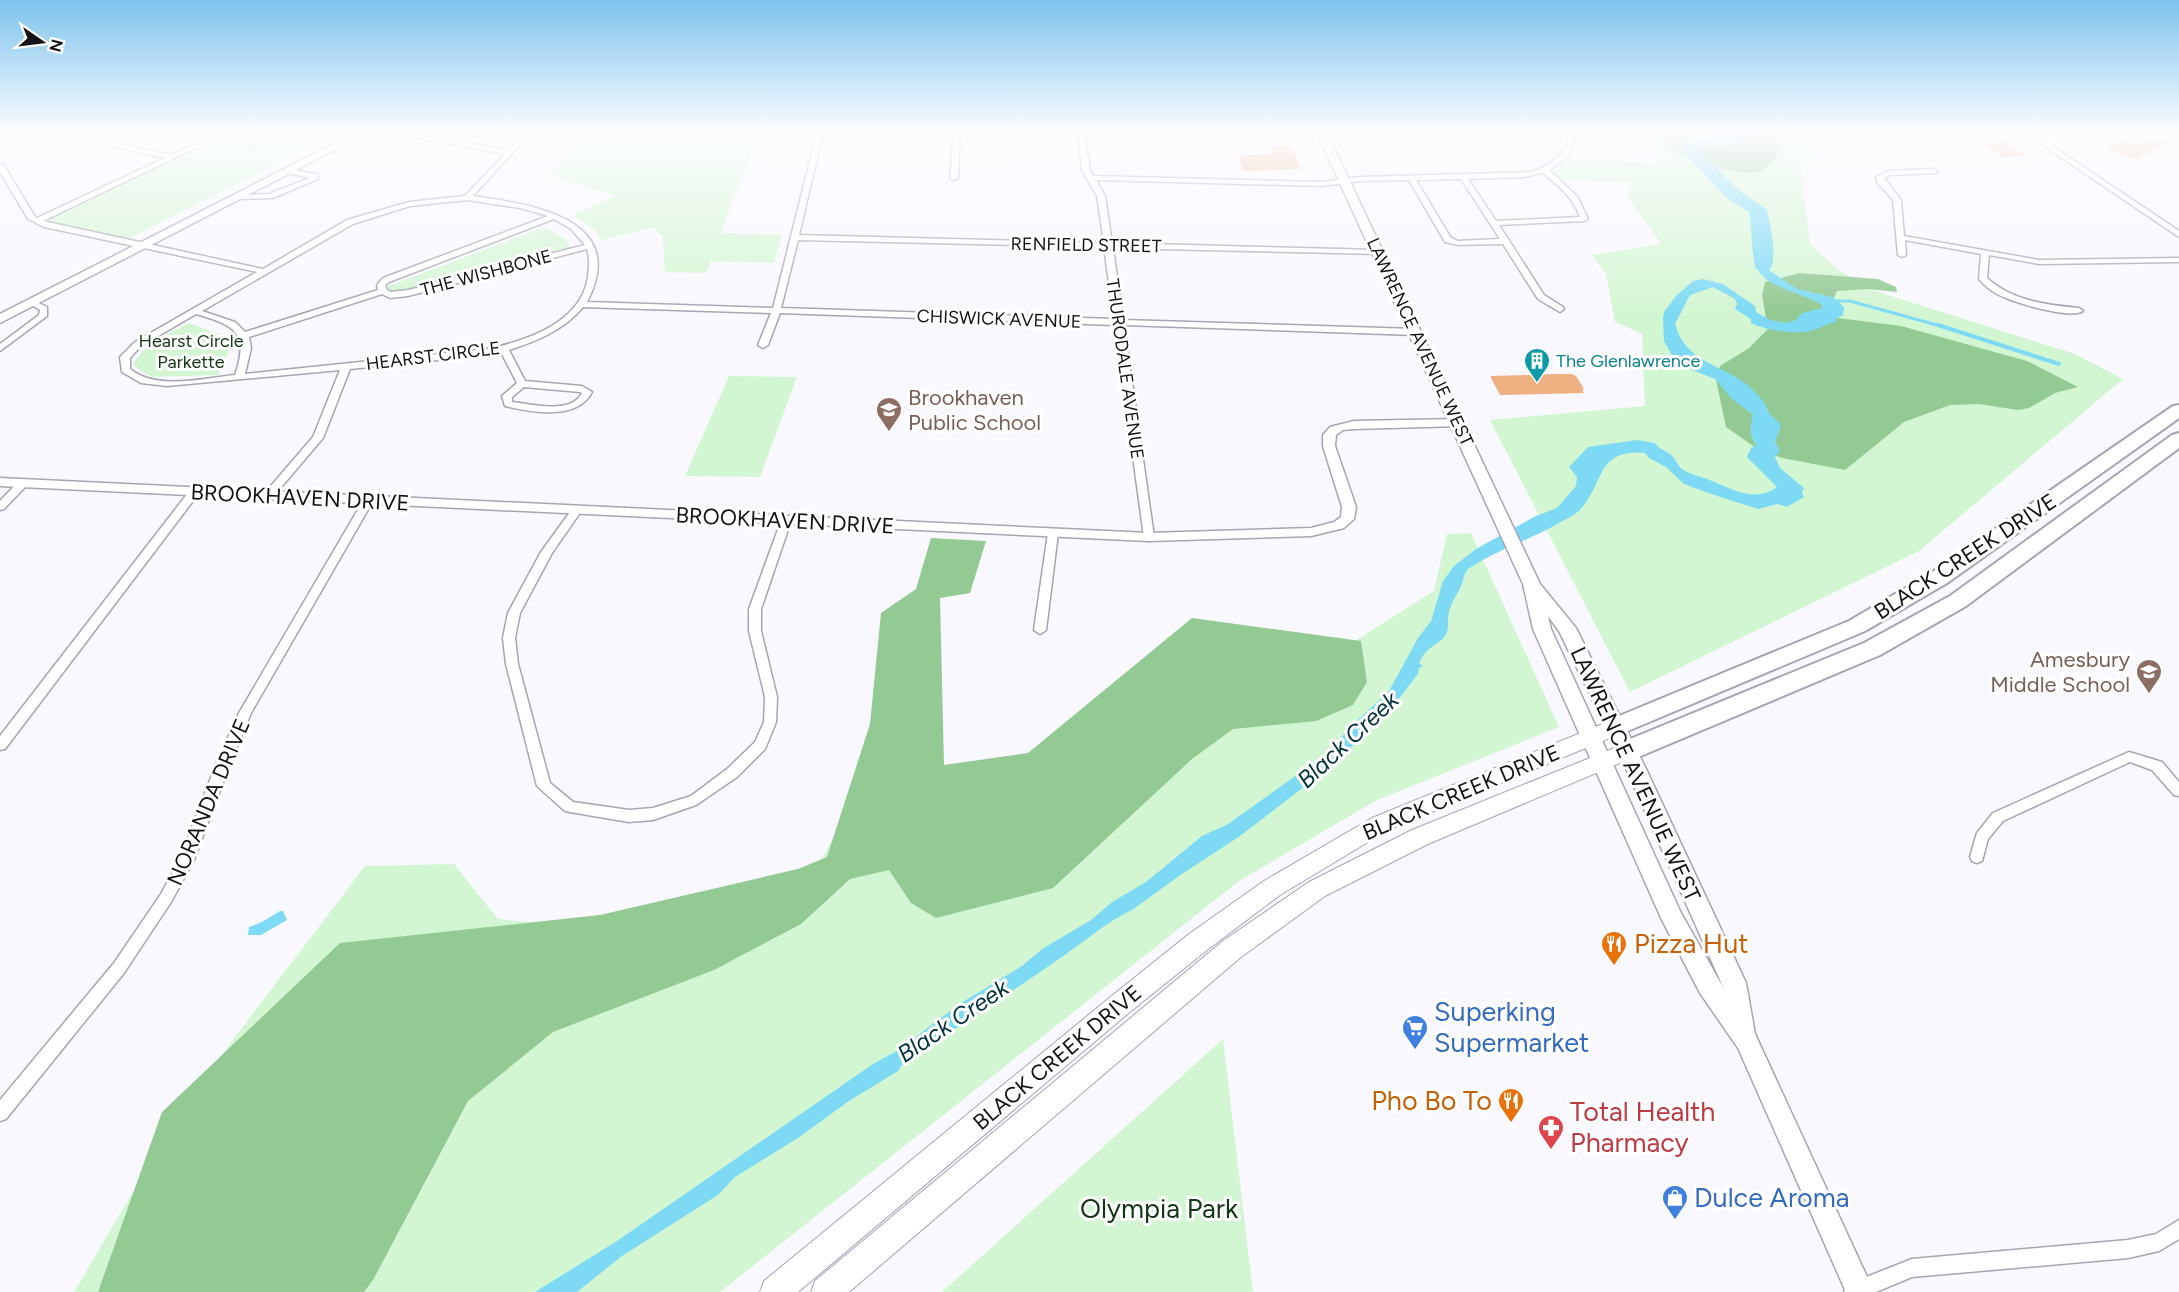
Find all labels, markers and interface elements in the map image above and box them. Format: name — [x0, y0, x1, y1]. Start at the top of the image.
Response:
north arrow — [12, 12, 72, 72]
text: N — [45, 37, 67, 54]
street label: RENFIELD STREET — [1010, 233, 1162, 257]
street label: LAWRENCE AVENUE WEST — [1362, 234, 1478, 450]
street label: THE WISHBONE — [418, 245, 554, 301]
street label: THURODALE AVENUE — [1101, 277, 1149, 461]
street label: CHISWICK AVENUE — [916, 305, 1082, 333]
park label: Hearst Circle Parkette — [138, 330, 244, 373]
street label: HEARST CIRCLE — [365, 337, 501, 375]
building icon: The Glenlawrence — [1522, 346, 1552, 384]
place label: The Glenlawrence — [1556, 350, 1701, 372]
place label: Brookhaven Public School — [908, 384, 1041, 436]
school or university icon: Brookhaven Public School — [874, 395, 904, 433]
street label: BROOKHAVEN DRIVE — [190, 478, 410, 517]
street label: BLACK CREEK DRIVE — [1869, 487, 2061, 625]
street label: BROOKHAVEN DRIVE — [675, 501, 895, 540]
street label: LAWRENCE AVENUE WEST — [1565, 643, 1707, 906]
place label: Amesbury Middle School — [1990, 646, 2130, 698]
school or university icon: Amesbury Middle School — [2134, 657, 2164, 695]
water label: Black Creek — [1291, 684, 1405, 794]
street label: NORANDA DRIVE — [161, 715, 256, 890]
street label: BLACK CREEK DRIVE — [1358, 739, 1564, 846]
place label: Pizza Hut — [1634, 927, 1748, 960]
restaurant icon: Pizza Hut — [1599, 929, 1629, 967]
water label: Black Creek — [892, 972, 1015, 1068]
street label: BLACK CREEK DRIVE — [968, 979, 1147, 1136]
place label: Superking Supermarket — [1434, 995, 1589, 1059]
supermarket icon: Superking Supermarket — [1400, 1013, 1430, 1051]
place label: Pho Bo To — [1371, 1084, 1492, 1117]
restaurant icon: Pho Bo To — [1496, 1086, 1526, 1124]
place label: Total Health Pharmacy — [1570, 1095, 1715, 1159]
pharmacy icon: Total Health Pharmacy — [1536, 1113, 1566, 1151]
place label: Dulce Aroma — [1694, 1181, 1849, 1214]
shop icon: Dulce Aroma — [1660, 1183, 1690, 1221]
park label: Olympia Park — [1080, 1192, 1239, 1225]

